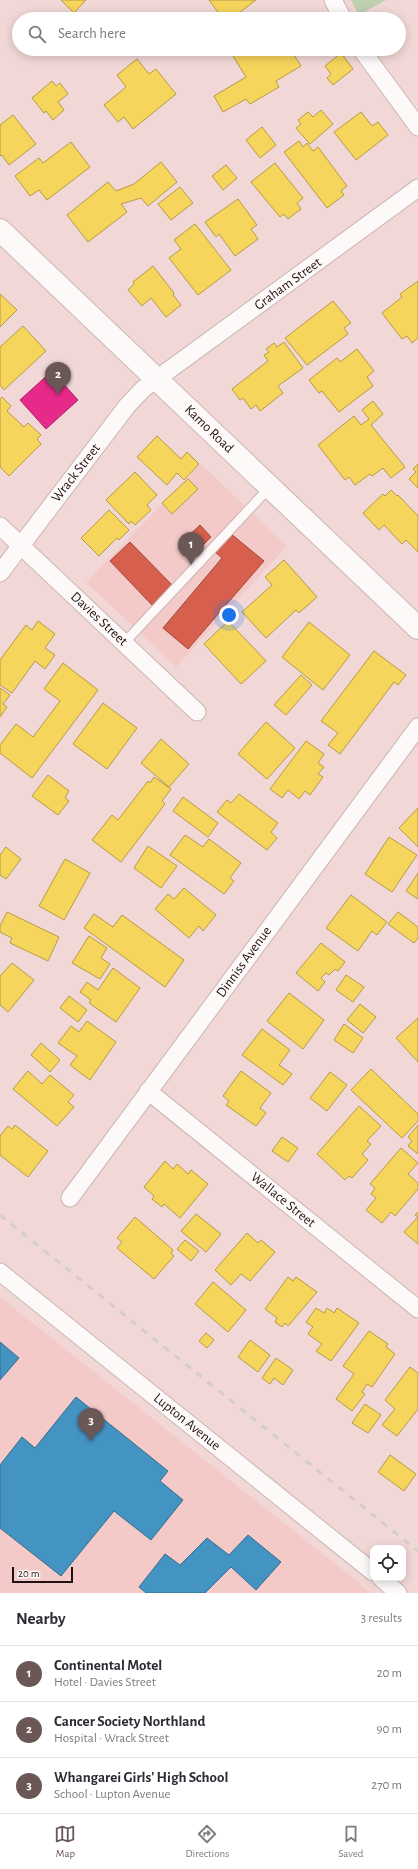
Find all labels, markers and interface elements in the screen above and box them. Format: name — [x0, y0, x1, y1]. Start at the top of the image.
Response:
search box — [12, 12, 406, 56]
icon: search — [26, 23, 48, 45]
text: Search here — [58, 26, 126, 41]
street label: Graham Street — [252, 255, 325, 313]
pin: 2 — [45, 362, 71, 395]
street label: Kamo Road — [182, 402, 236, 456]
street label: Wrack Street — [49, 441, 103, 505]
pin: 1 — [178, 532, 204, 565]
street label: Davies Street — [68, 589, 130, 649]
your location — [219, 605, 239, 625]
street label: Dinniss Avenue — [214, 924, 274, 1000]
street label: Wallace Street — [248, 1170, 318, 1231]
street label: Lupton Avenue — [151, 1391, 223, 1453]
pin: 3 — [78, 1408, 104, 1441]
map controls — [370, 1545, 406, 1581]
button: locate — [370, 1545, 406, 1581]
scale bar — [12, 1565, 73, 1584]
text: 20 m — [18, 1568, 39, 1579]
text: Nearby — [16, 1610, 66, 1627]
text: 3 results — [361, 1612, 402, 1625]
text: Continental Motel — [54, 1658, 162, 1673]
text: 1 — [27, 1667, 31, 1680]
text: 20 m — [377, 1667, 402, 1680]
text: Hotel · Davies Street — [54, 1676, 156, 1689]
text: Cancer Society Northland — [54, 1714, 205, 1729]
text: 2 — [26, 1723, 32, 1736]
text: 90 m — [376, 1723, 402, 1736]
text: Hospital · Wrack Street — [54, 1732, 169, 1745]
text: Whangarei Girls' High School — [54, 1770, 228, 1785]
text: 3 — [26, 1779, 32, 1792]
text: 270 m — [371, 1779, 402, 1792]
text: School · Lupton Avenue — [54, 1788, 171, 1801]
tab: Map — [54, 1823, 76, 1860]
tab: Directions — [185, 1823, 229, 1860]
tab: Saved — [338, 1823, 363, 1860]

